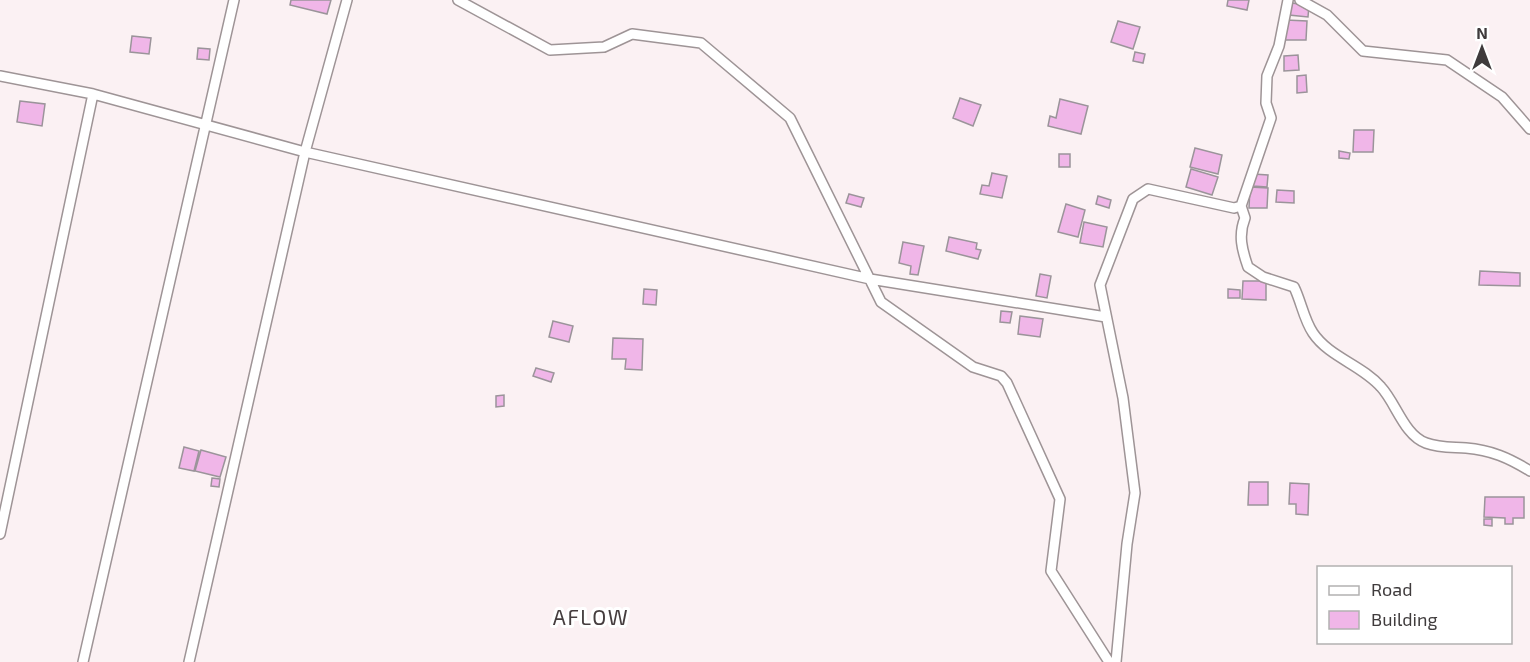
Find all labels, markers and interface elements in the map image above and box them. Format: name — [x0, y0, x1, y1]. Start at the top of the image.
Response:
north arrow — [1452, 18, 1512, 78]
text: N — [1476, 23, 1488, 42]
legend — [1317, 566, 1512, 644]
text: Road — [1371, 578, 1412, 600]
district label: AFLOW — [553, 604, 629, 629]
text: Building — [1371, 608, 1438, 630]

